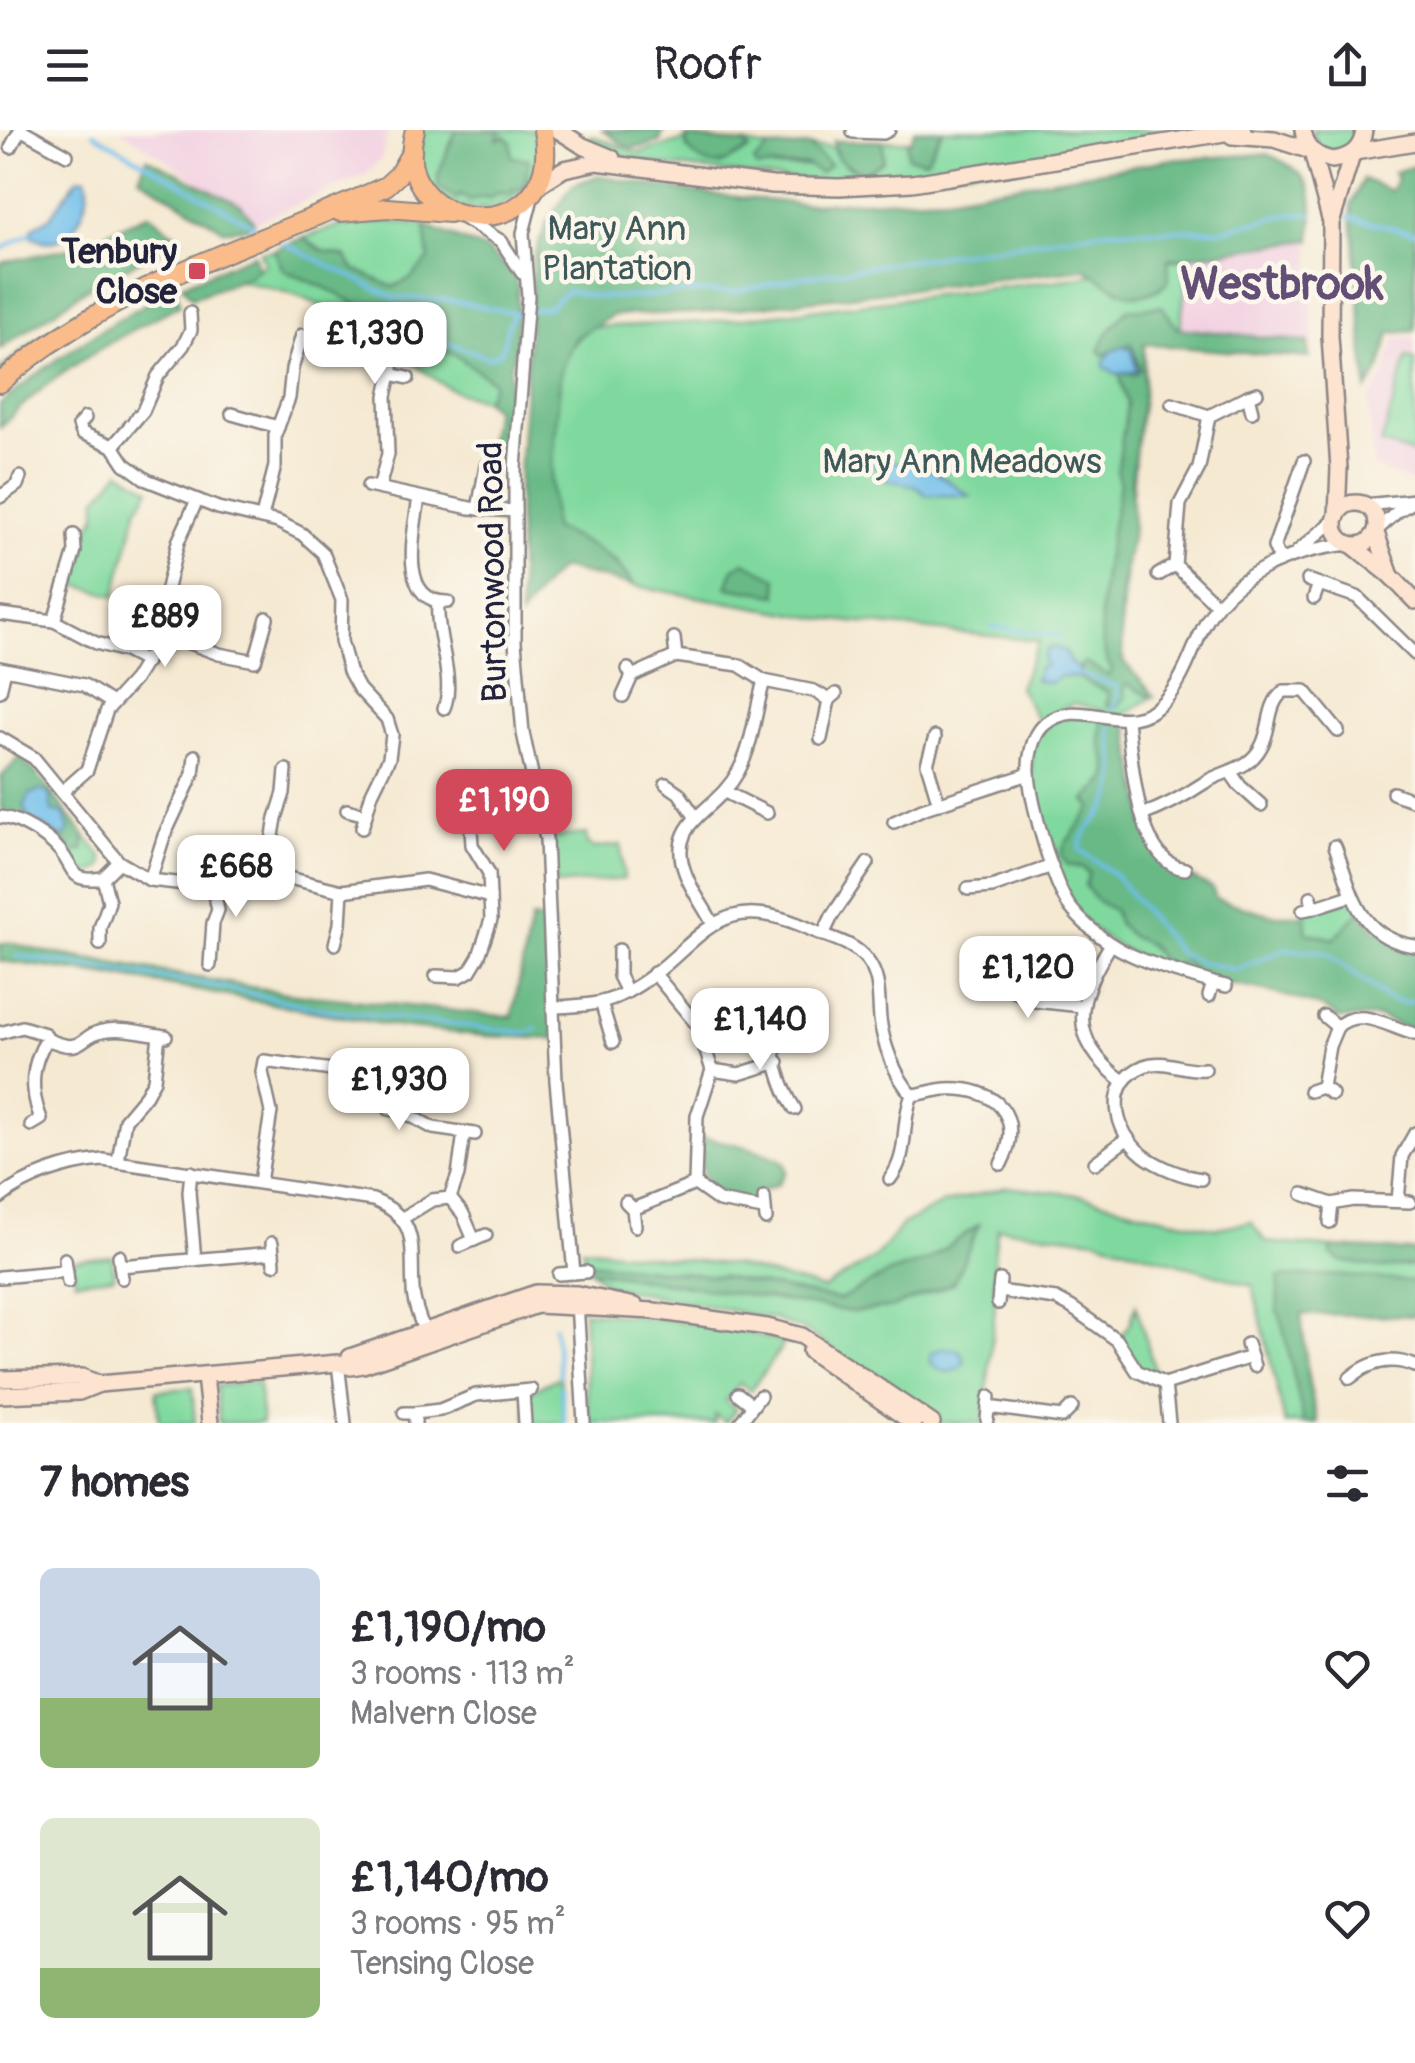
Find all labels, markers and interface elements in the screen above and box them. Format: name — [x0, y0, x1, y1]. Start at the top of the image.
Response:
text: Roofr — [653, 37, 762, 93]
icon: menu — [40, 38, 95, 93]
icon: share — [1320, 38, 1375, 93]
park label: Mary Ann Plantation — [542, 207, 692, 291]
place label: Tenbury Close — [61, 230, 178, 314]
district label: Westbrook — [1180, 257, 1384, 313]
marker: Tenbury Close — [186, 260, 208, 282]
pin: £1,330 — [294, 302, 456, 387]
text: £1,330 — [326, 314, 424, 354]
park label: Mary Ann Meadows — [822, 440, 1102, 484]
street label: Burtonwood Road — [469, 441, 517, 703]
pin: £889 — [106, 585, 224, 670]
text: £889 — [130, 597, 200, 637]
pin: £1,190 — [423, 769, 585, 854]
text: £1,190 — [458, 781, 550, 821]
pin: £668 — [177, 835, 295, 920]
text: £668 — [199, 847, 273, 887]
pin: £1,120 — [947, 936, 1109, 1021]
text: £1,120 — [981, 948, 1075, 988]
pin: £1,140 — [679, 988, 841, 1073]
text: £1,140 — [713, 1000, 807, 1040]
pin: £1,930 — [318, 1048, 480, 1133]
text: £1,930 — [350, 1060, 448, 1100]
icon: filters — [1320, 1456, 1375, 1511]
text: 7 homes — [40, 1457, 189, 1509]
text: £1,190/mo — [350, 1602, 546, 1654]
icon: home — [120, 1608, 240, 1728]
icon: heart — [1320, 1641, 1375, 1696]
text: 3 rooms · 113 m² — [350, 1654, 575, 1694]
text: Malvern Close — [350, 1694, 537, 1734]
text: £1,140/mo — [350, 1852, 549, 1904]
icon: home — [120, 1858, 240, 1978]
icon: heart — [1320, 1891, 1375, 1946]
text: 3 rooms · 95 m² — [350, 1904, 566, 1944]
text: Tensing Close — [350, 1944, 534, 1984]

